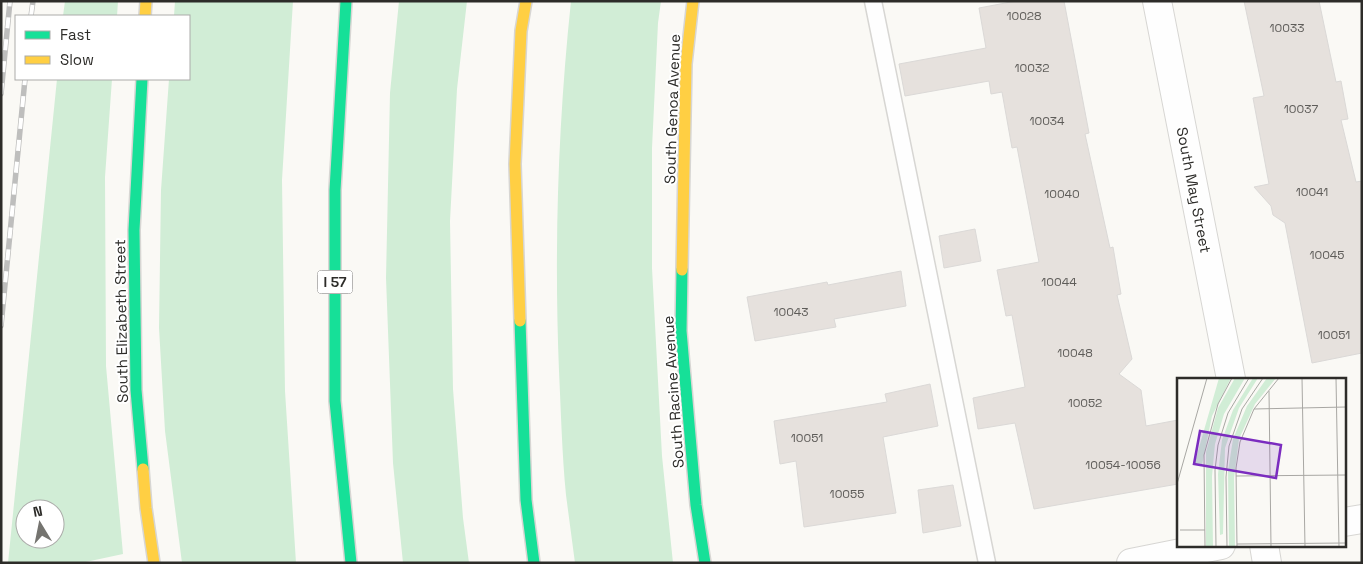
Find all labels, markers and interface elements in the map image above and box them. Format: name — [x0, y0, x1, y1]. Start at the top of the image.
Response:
house number: 10028 — [1006, 8, 1042, 24]
legend — [15, 15, 190, 80]
house number: 10033 — [1270, 20, 1304, 36]
text: Fast — [60, 25, 91, 44]
street label: South Genoa Avenue — [660, 34, 684, 184]
text: Slow — [60, 50, 94, 69]
house number: 10032 — [1015, 60, 1049, 76]
house number: 10037 — [1284, 101, 1318, 117]
house number: 10034 — [1029, 113, 1065, 129]
street label: South May Street — [1172, 125, 1216, 255]
house number: 10041 — [1296, 184, 1328, 200]
house number: 10040 — [1044, 186, 1080, 202]
street label: South Elizabeth Street — [110, 239, 132, 403]
house number: 10045 — [1309, 247, 1345, 263]
road number: I 57 — [318, 270, 352, 294]
house number: 10044 — [1041, 274, 1077, 290]
house number: 10043 — [773, 304, 809, 320]
street label: South Racine Avenue — [658, 315, 688, 469]
house number: 10051 — [1318, 327, 1350, 343]
house number: 10048 — [1057, 345, 1093, 361]
inset map — [1177, 378, 1346, 546]
house number: 10052 — [1068, 395, 1102, 411]
house number: 10051 — [791, 430, 823, 446]
house number: 10054-10056 — [1085, 457, 1161, 473]
house number: 10055 — [830, 486, 864, 502]
north arrow — [15, 499, 65, 549]
text: N — [32, 502, 44, 521]

